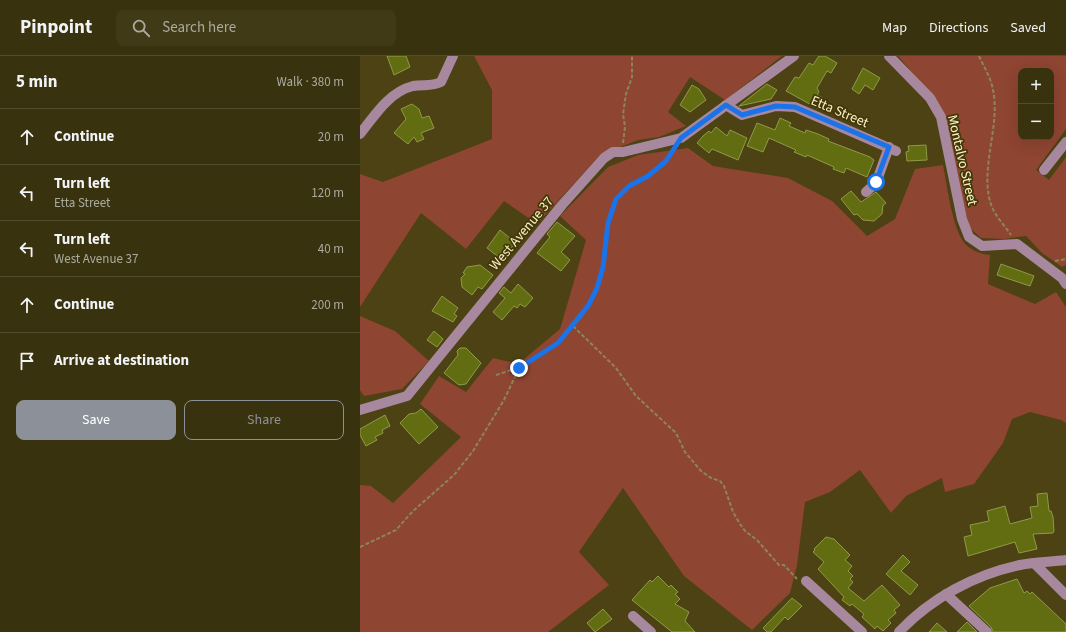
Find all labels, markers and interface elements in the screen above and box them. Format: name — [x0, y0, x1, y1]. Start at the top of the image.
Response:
search box — [116, 10, 396, 46]
text: Pinpoint — [20, 14, 92, 41]
icon: search — [130, 17, 152, 39]
text: Search here — [162, 17, 236, 38]
text: Map — [882, 18, 907, 38]
text: Directions — [929, 18, 988, 38]
text: Saved — [1010, 18, 1046, 38]
map controls — [1018, 68, 1054, 140]
button: + — [1018, 68, 1054, 104]
text: 5 min — [16, 70, 57, 94]
text: Walk · 380 m — [276, 73, 344, 91]
street label: Etta Street — [808, 91, 872, 133]
button: − — [1018, 104, 1054, 140]
street label: Montalvo Street — [942, 113, 982, 208]
icon: ahead — [16, 126, 38, 148]
text: Continue — [54, 126, 114, 147]
text: 20 m — [318, 128, 344, 146]
text: Turn left — [54, 173, 110, 194]
route start — [867, 173, 885, 191]
icon: left — [16, 182, 38, 204]
text: 120 m — [311, 184, 344, 202]
street label: West Avenue 37 — [485, 192, 559, 275]
text: Etta Street — [54, 194, 111, 212]
text: Turn left — [54, 229, 110, 250]
icon: left — [16, 238, 38, 260]
text: 40 m — [318, 240, 344, 258]
text: West Avenue 37 — [54, 250, 138, 268]
icon: ahead — [16, 294, 38, 316]
text: Continue — [54, 294, 114, 315]
text: 200 m — [311, 296, 344, 314]
icon: arrive — [16, 350, 38, 372]
text: Arrive at destination — [54, 350, 189, 371]
route end — [510, 359, 528, 377]
button: Save — [16, 400, 176, 440]
button: Share — [184, 400, 344, 440]

